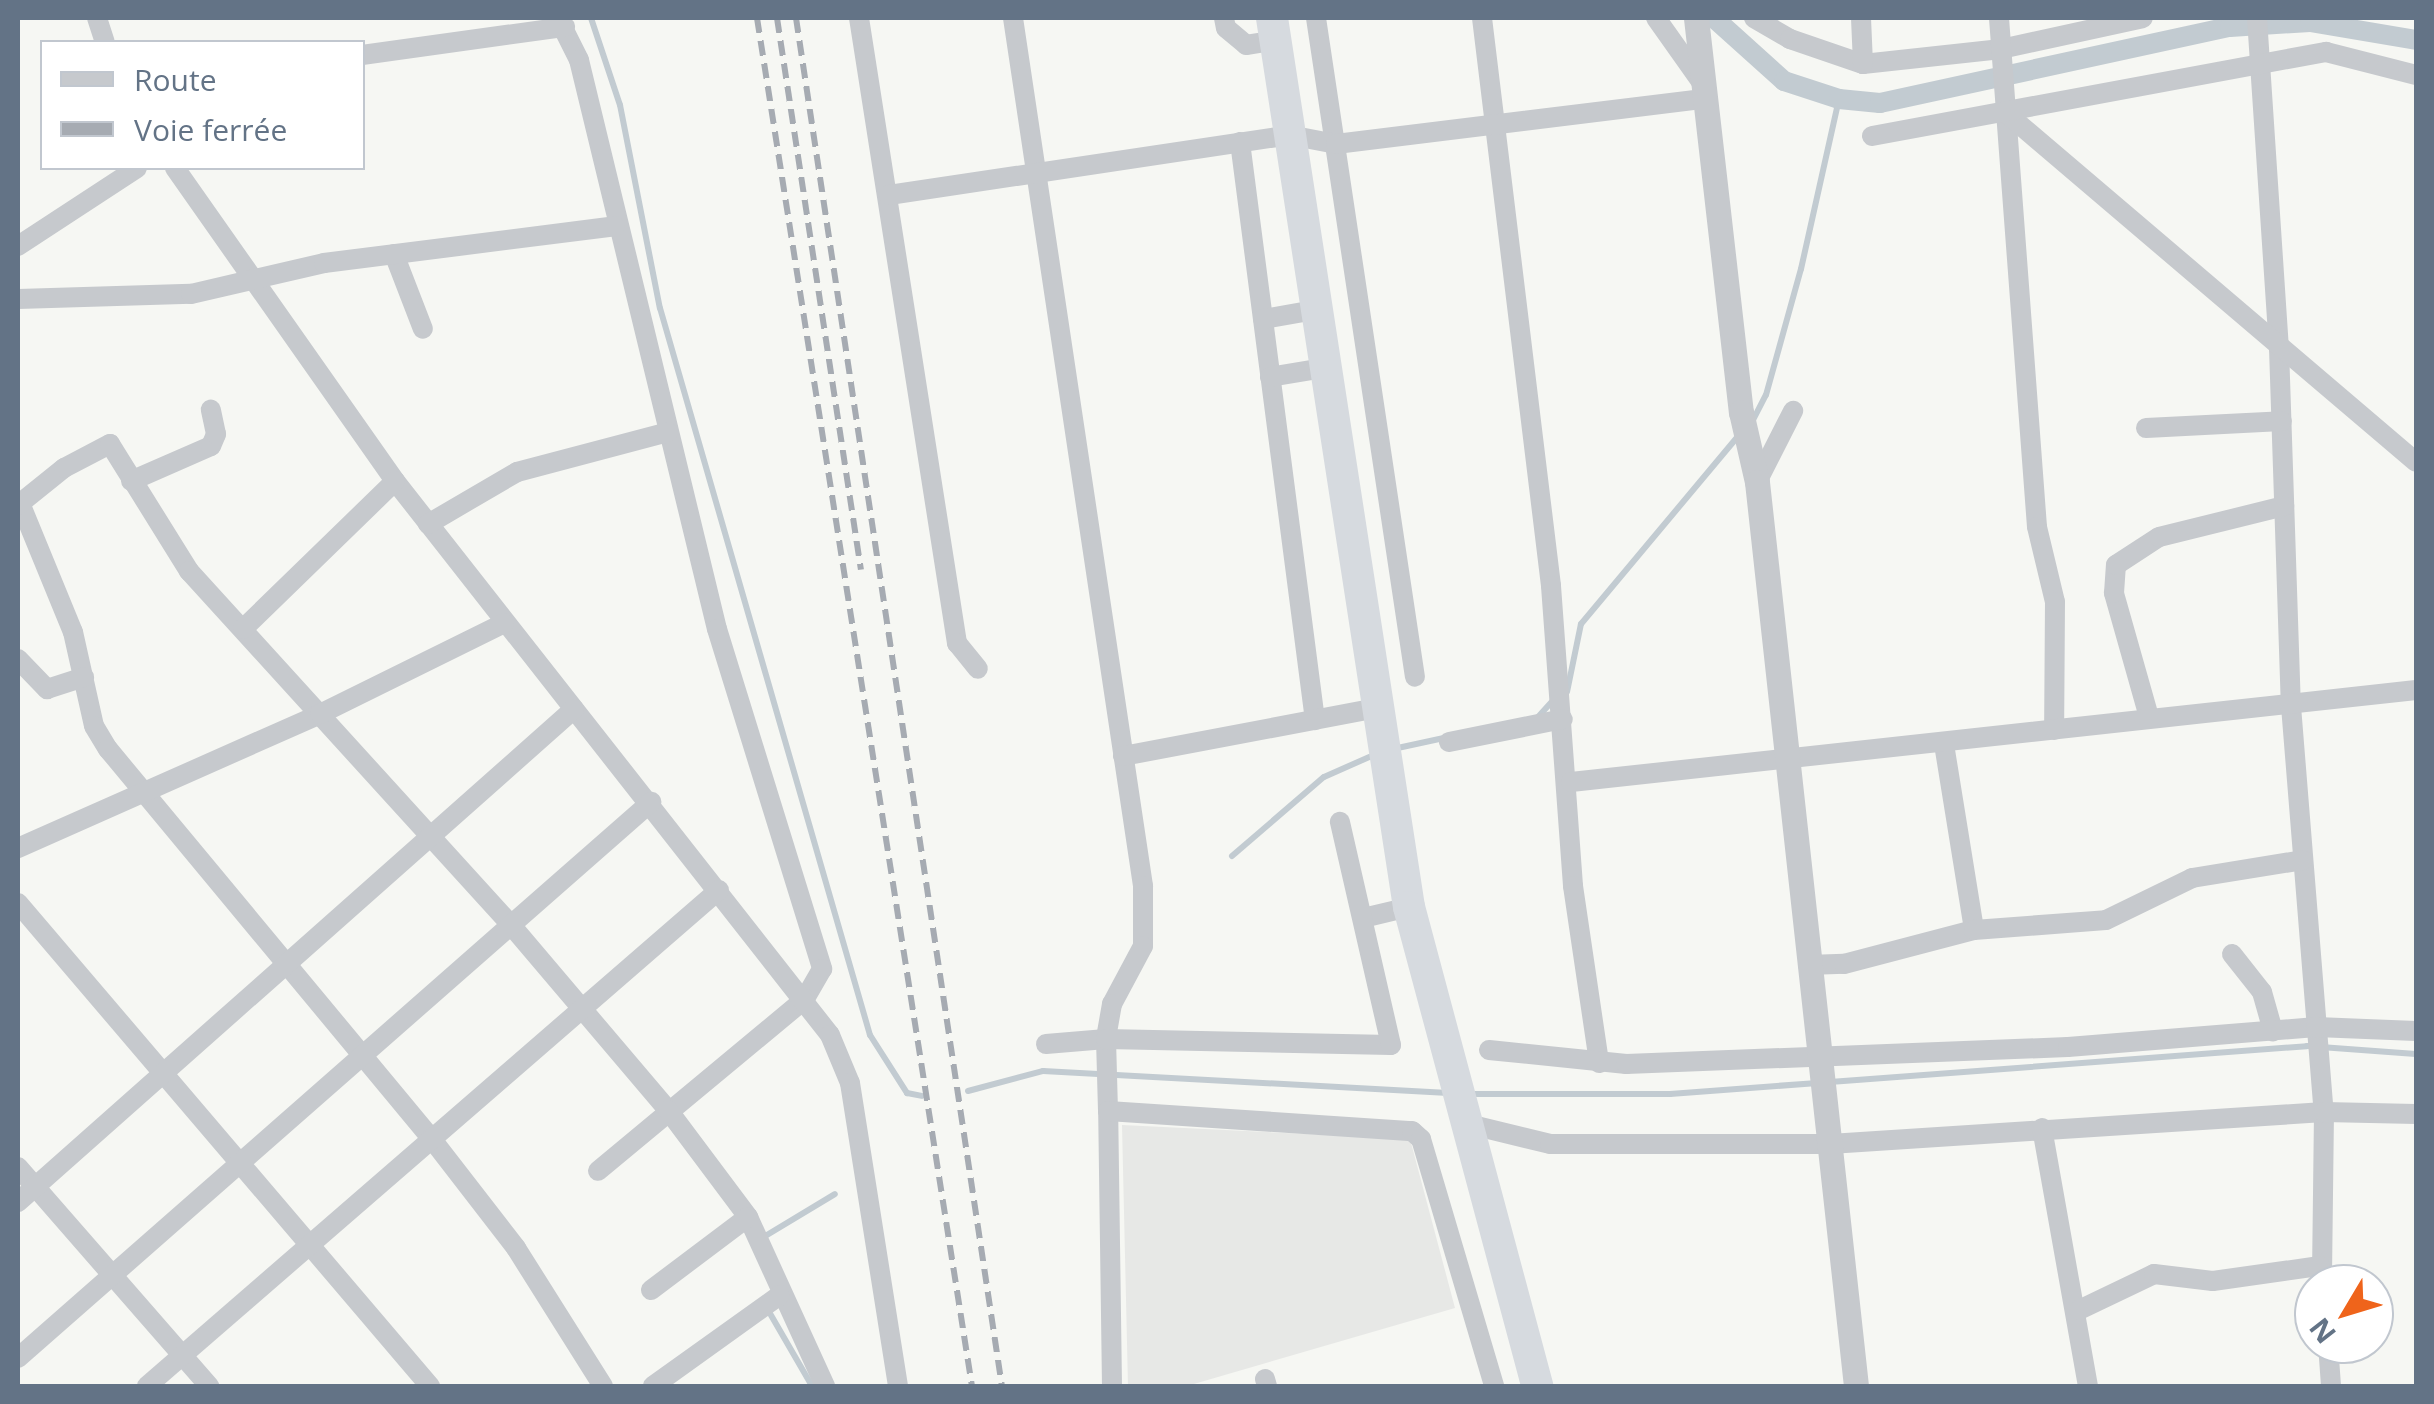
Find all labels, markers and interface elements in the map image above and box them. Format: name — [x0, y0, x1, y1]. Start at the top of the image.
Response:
legend — [40, 40, 365, 170]
text: Route — [134, 59, 217, 100]
text: Voie ferrée — [134, 109, 287, 150]
north arrow — [2294, 1264, 2394, 1364]
text: N — [2300, 1311, 2344, 1352]

